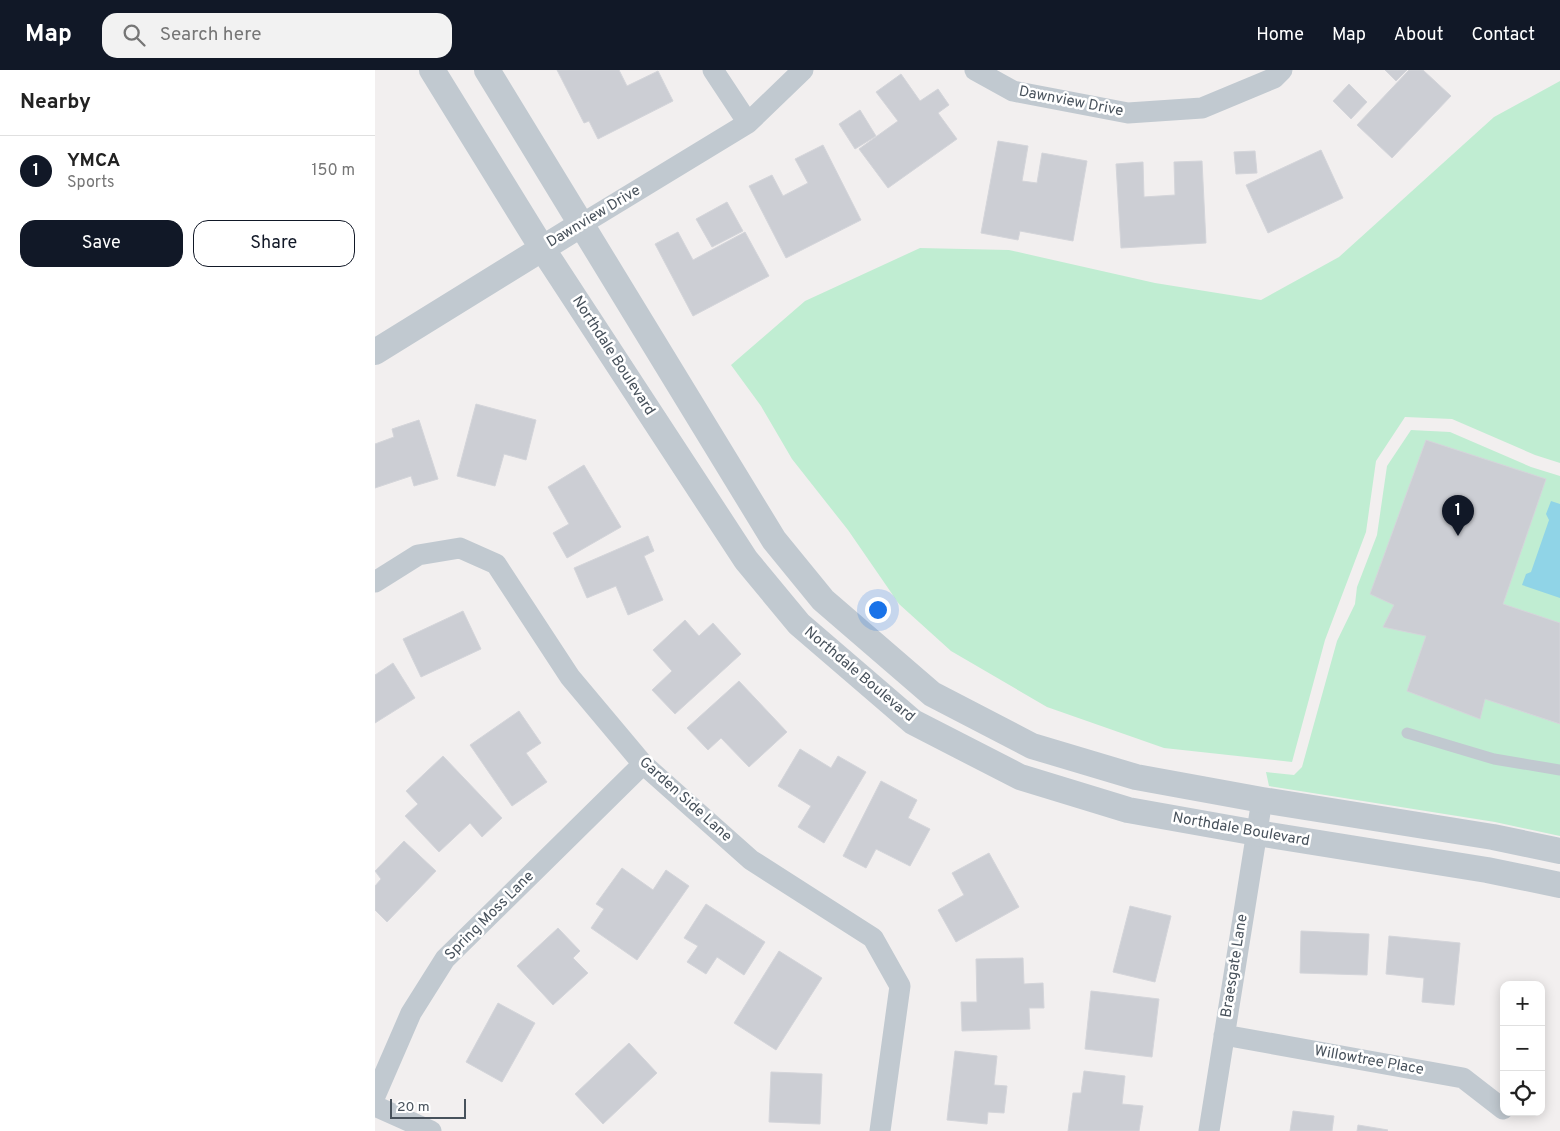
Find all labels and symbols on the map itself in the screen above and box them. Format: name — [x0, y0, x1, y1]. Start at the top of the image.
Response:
street label: Dawnview Drive — [1017, 83, 1125, 121]
street label: Dawnview Drive — [544, 182, 644, 252]
street label: Northdale Boulevard — [567, 293, 659, 419]
pin: 1 — [1442, 495, 1474, 536]
your location — [865, 597, 891, 623]
street label: Northdale Boulevard — [800, 623, 918, 727]
street label: Garden Side Lane — [635, 753, 735, 847]
street label: Northdale Boulevard — [1171, 809, 1311, 851]
street label: Spring Moss Lane — [441, 867, 539, 965]
street label: Braesgate Lane — [1217, 913, 1253, 1019]
street label: Willowtree Place — [1313, 1042, 1425, 1080]
scale bar — [390, 1096, 466, 1119]

